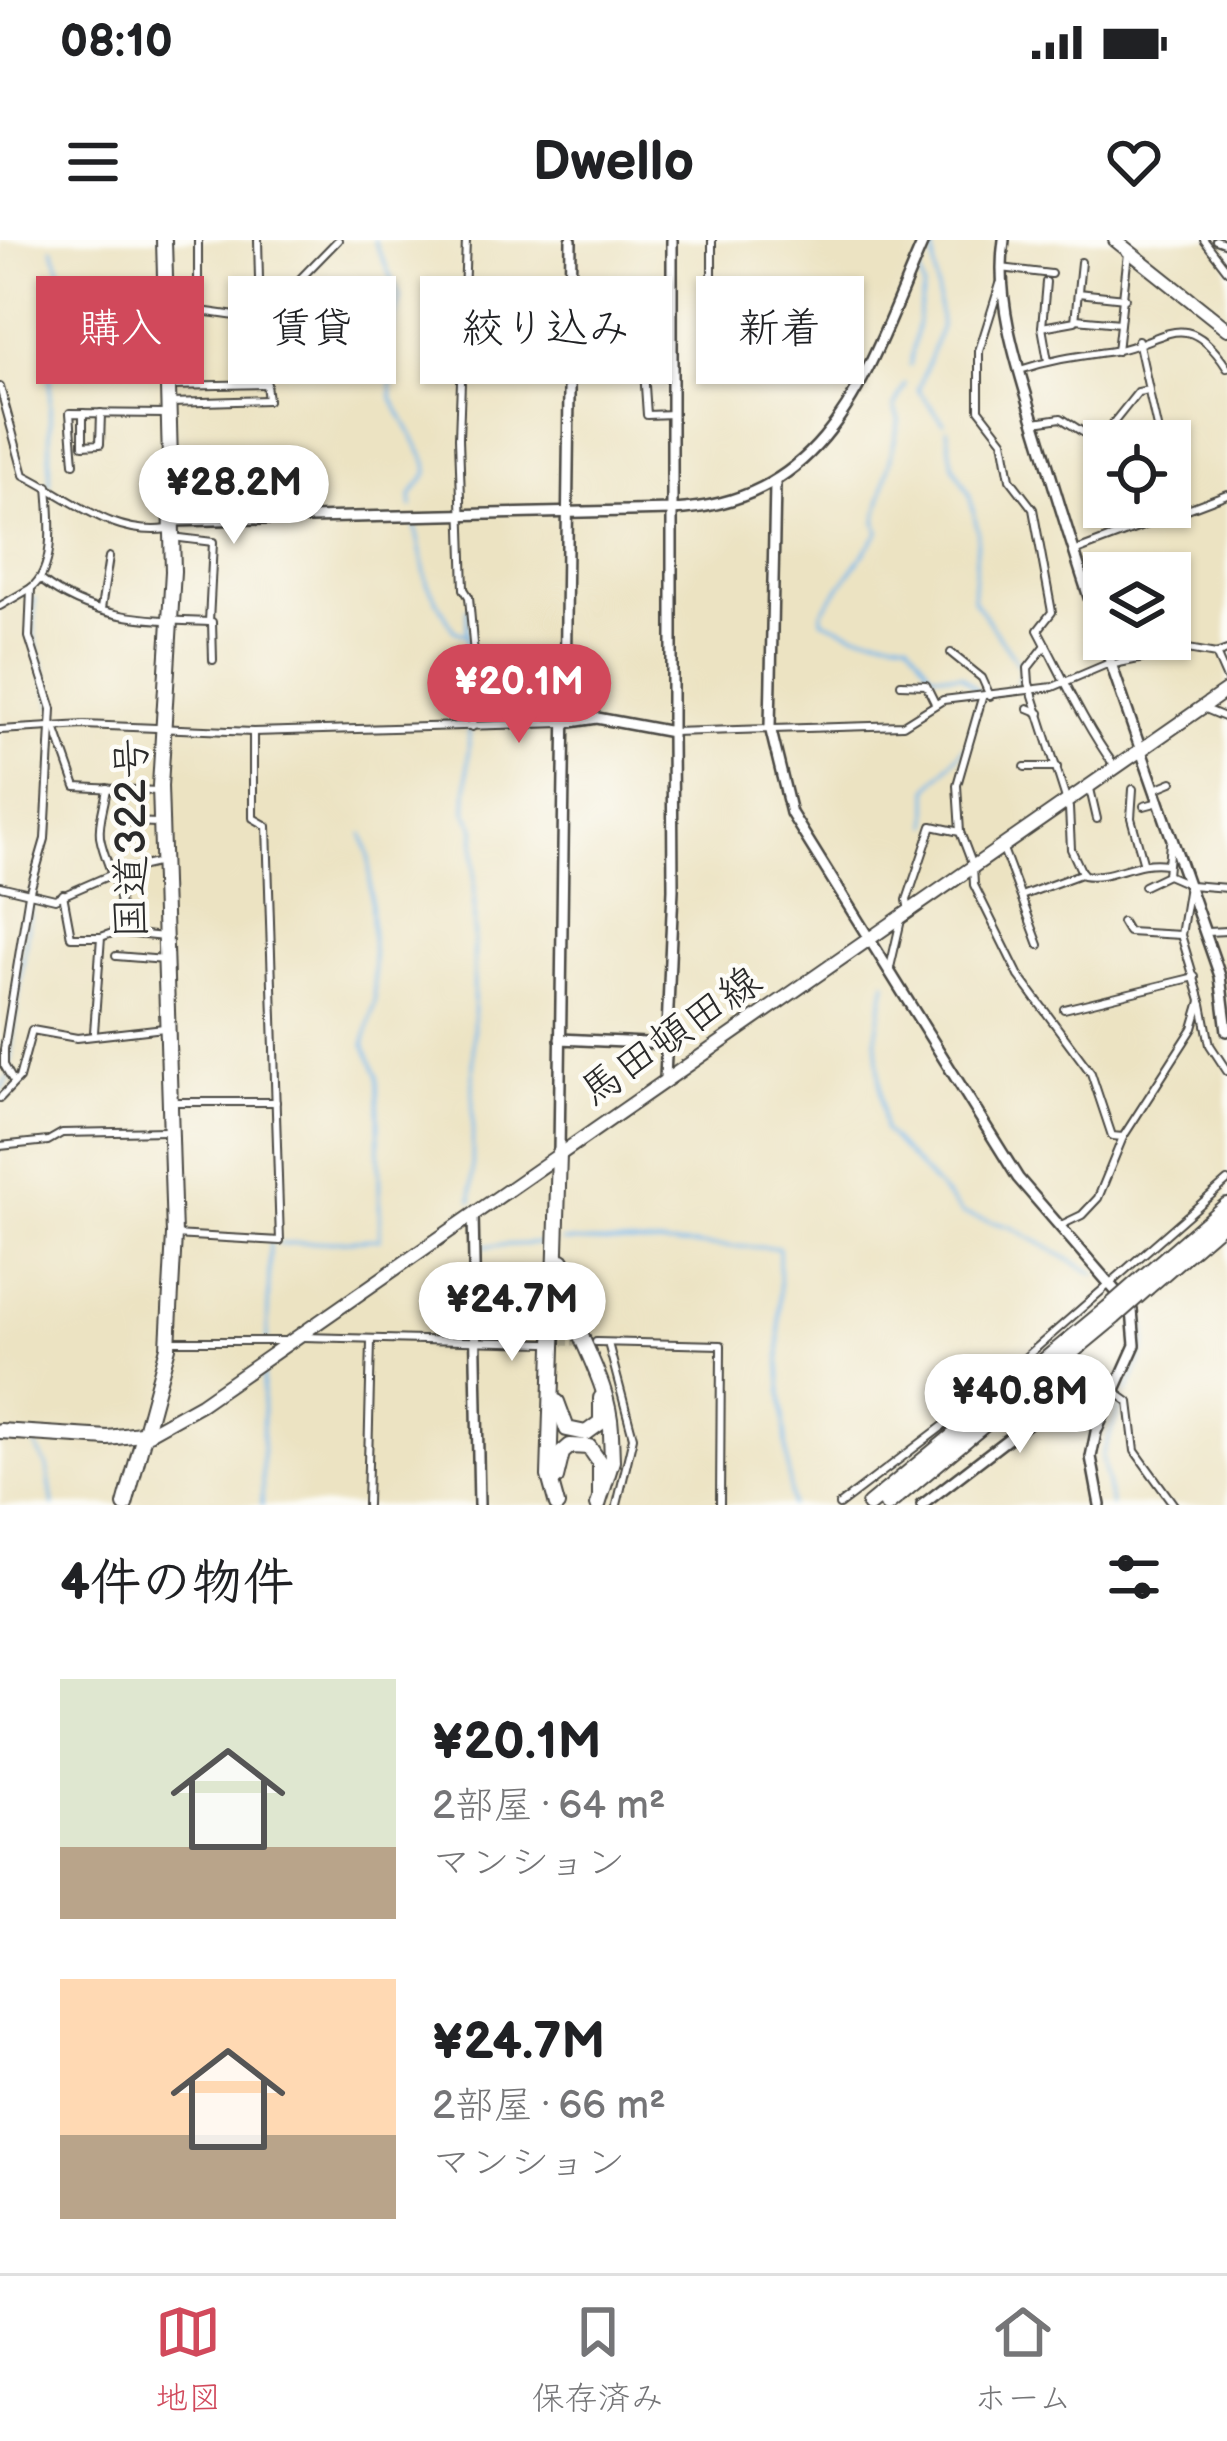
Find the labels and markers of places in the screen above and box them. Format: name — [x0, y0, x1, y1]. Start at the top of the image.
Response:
pin: ¥28.2M — [136, 445, 332, 547]
pin: ¥20.1M — [421, 644, 617, 746]
pin: ¥24.7M — [414, 1262, 610, 1364]
pin: ¥40.8M — [922, 1354, 1118, 1456]

